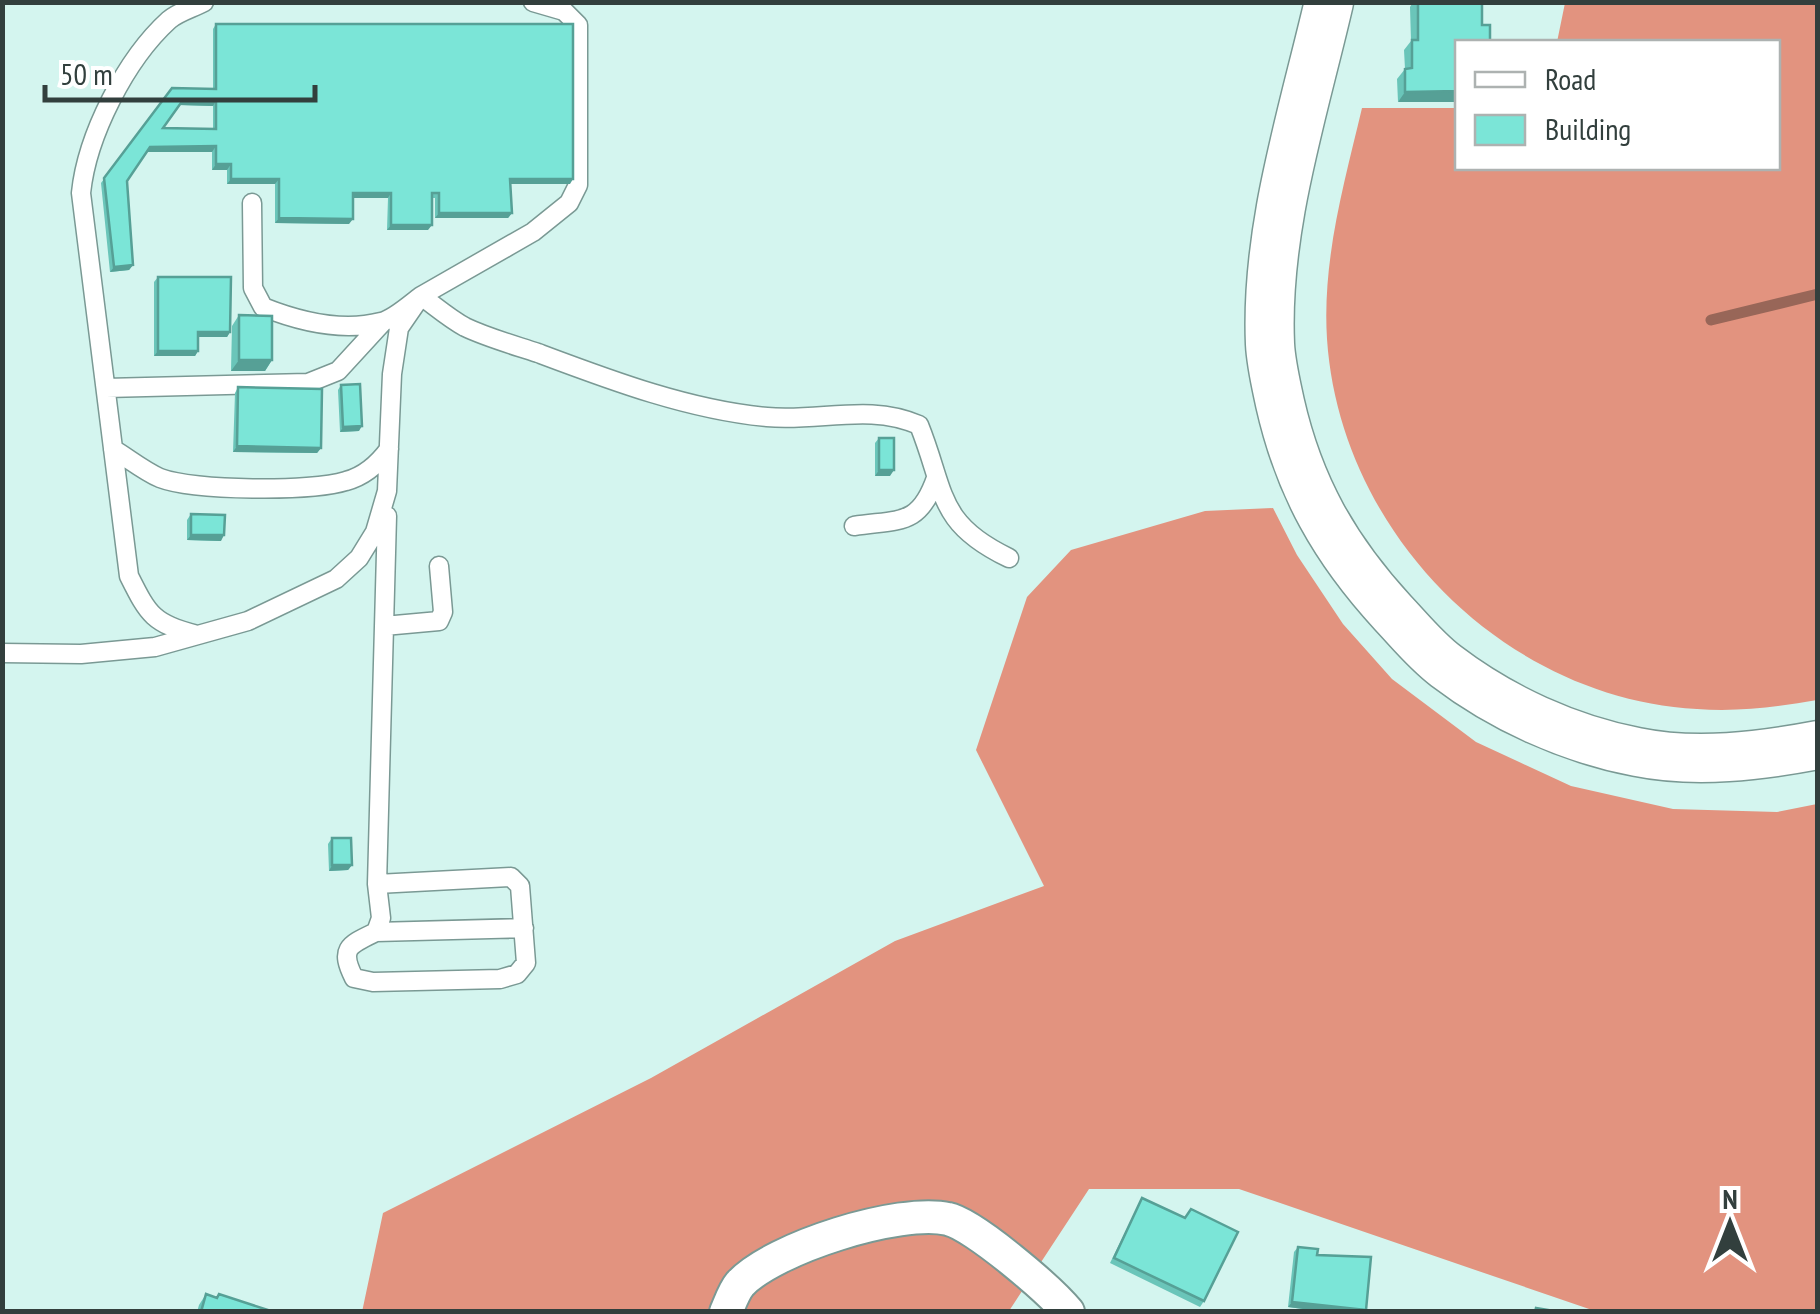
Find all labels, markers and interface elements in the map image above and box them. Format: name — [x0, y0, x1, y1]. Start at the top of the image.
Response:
scale bar — [45, 40, 315, 102]
legend — [1455, 40, 1780, 170]
text: 50 m — [60, 54, 113, 93]
text: Road — [1545, 59, 1596, 98]
text: Building — [1545, 109, 1631, 148]
north arrow — [1680, 1174, 1780, 1274]
text: N — [1722, 1180, 1738, 1217]

